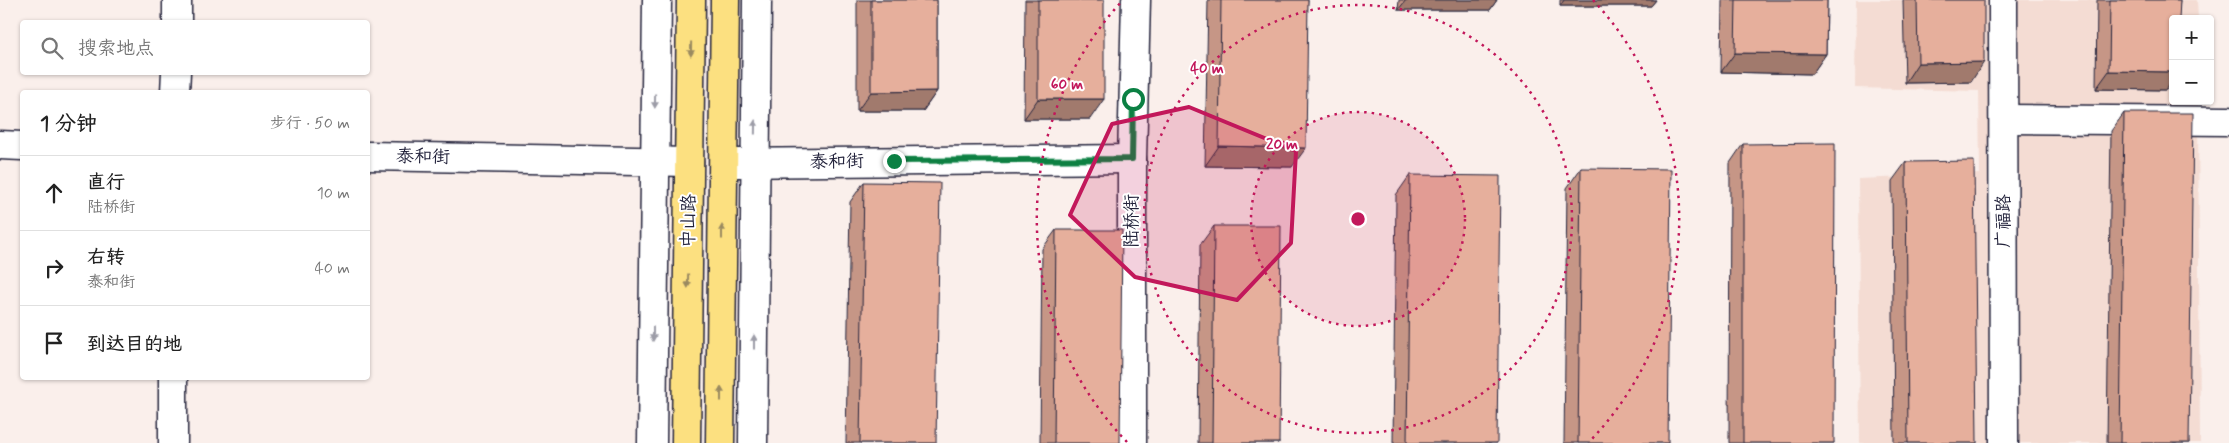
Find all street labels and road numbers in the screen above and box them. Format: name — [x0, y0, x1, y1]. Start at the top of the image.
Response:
street label: 泰和街 — [396, 145, 450, 169]
street label: 泰和街 — [810, 150, 864, 174]
street label: 中山路 — [677, 194, 701, 248]
street label: 陆桥街 — [1120, 194, 1144, 248]
street label: 广福路 — [1992, 194, 2016, 248]

